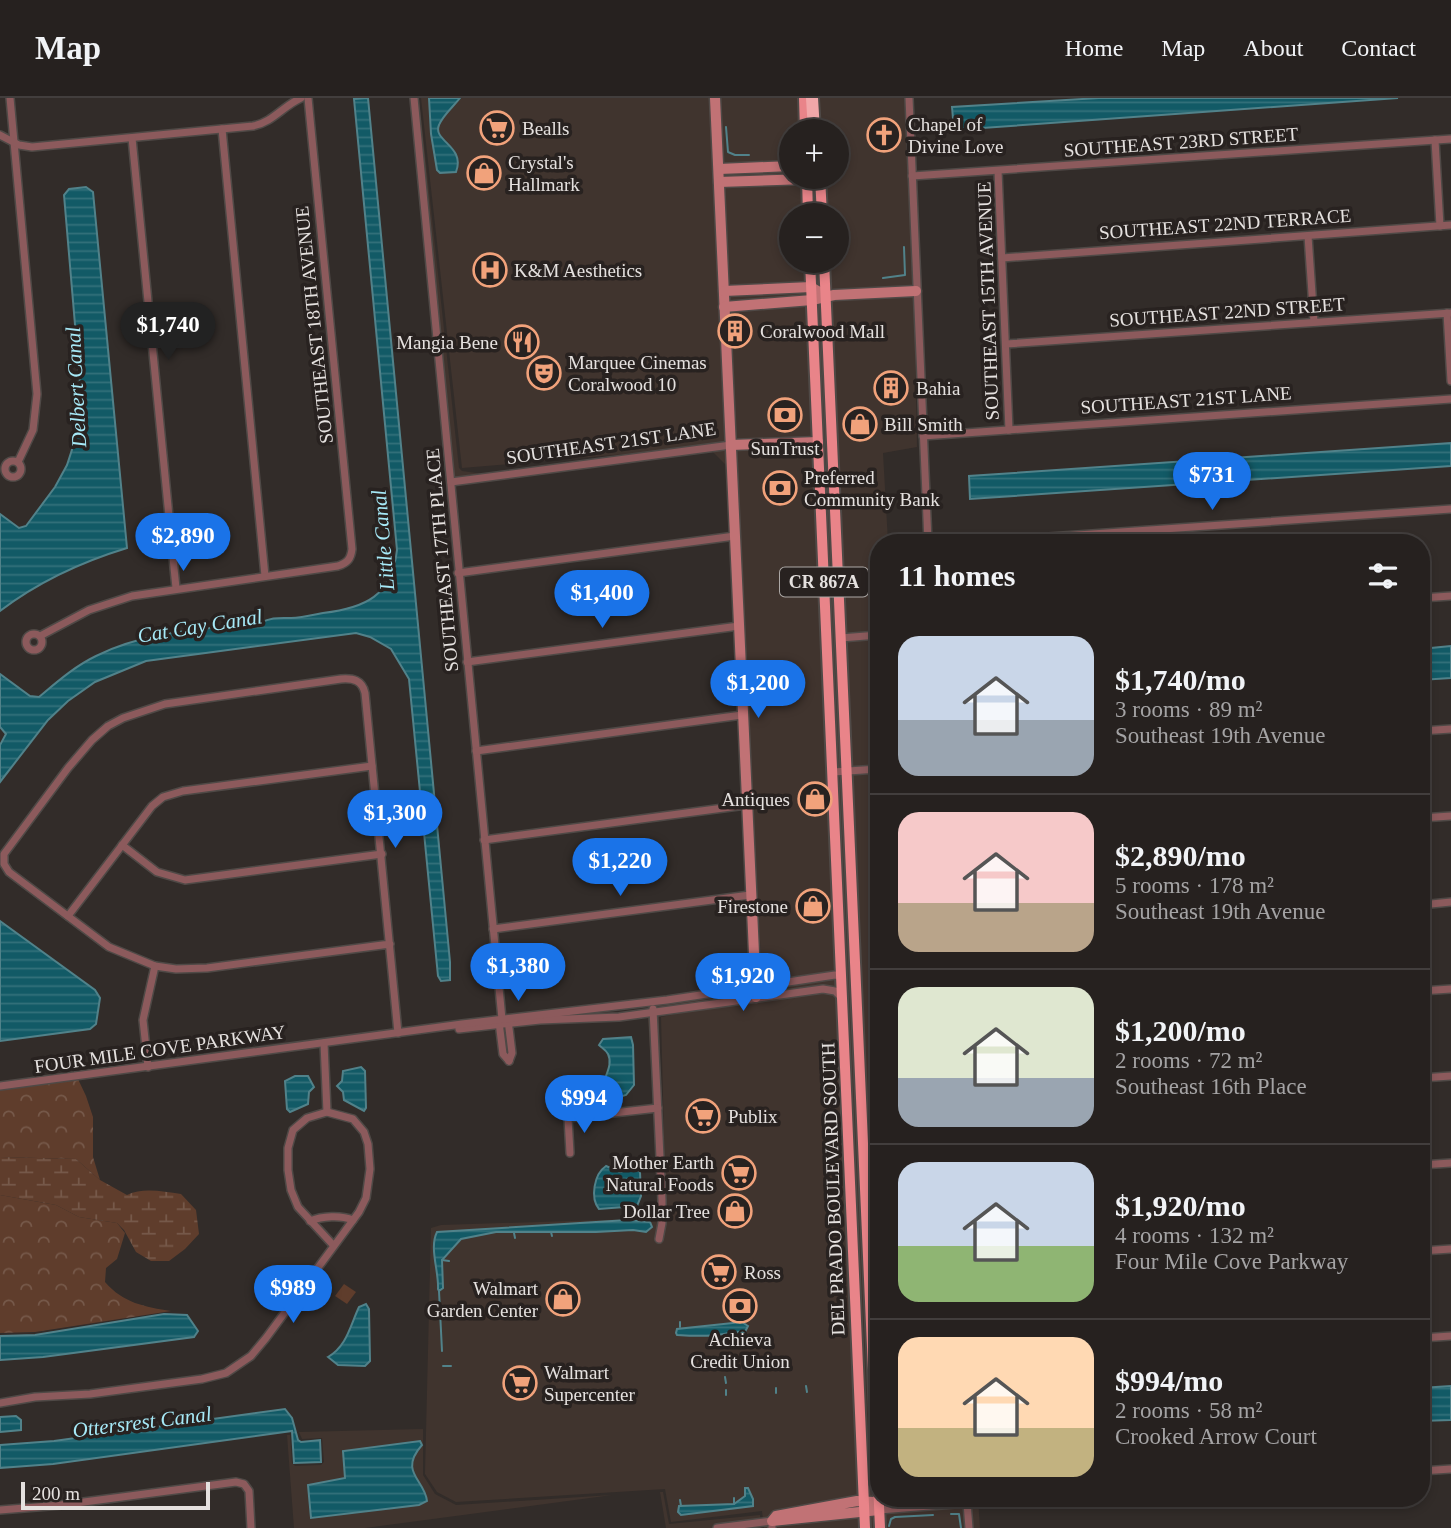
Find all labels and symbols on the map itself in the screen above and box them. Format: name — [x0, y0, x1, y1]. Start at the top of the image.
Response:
supermarket icon: Bealls — [478, 109, 516, 147]
place label: Chapel of Divine Love — [908, 114, 1004, 157]
church icon: Chapel of Divine Love — [865, 116, 903, 154]
place label: Bealls — [522, 118, 570, 139]
street label: SOUTHEAST 23RD STREET — [1063, 123, 1299, 161]
place label: Crystal's Hallmark — [508, 152, 580, 195]
shop icon: Crystal's Hallmark — [465, 154, 503, 192]
street label: SOUTHEAST 15TH AVENUE — [973, 181, 1003, 421]
street label: SOUTHEAST 18TH AVENUE — [291, 205, 337, 445]
street label: SOUTHEAST 22ND TERRACE — [1098, 205, 1352, 243]
hospital icon: K&M Aesthetics — [471, 251, 509, 289]
place label: K&M Aesthetics — [514, 260, 642, 281]
street label: SOUTHEAST 22ND STREET — [1109, 293, 1346, 331]
pin: $1,740 — [111, 302, 225, 362]
building icon: Coralwood Mall — [716, 312, 754, 350]
place label: Coralwood Mall — [760, 321, 885, 342]
restaurant icon: Mangia Bene — [503, 323, 541, 361]
water label: Delbert Canal — [61, 326, 91, 449]
place label: Mangia Bene — [396, 332, 498, 353]
place label: Marquee Cinemas Coralwood 10 — [568, 352, 707, 395]
theatre icon: Marquee Cinemas Coralwood 10 — [525, 354, 563, 392]
building icon: Bahia — [872, 369, 910, 407]
place label: Bahia — [916, 378, 961, 399]
street label: SOUTHEAST 21ST LANE — [1080, 382, 1292, 418]
bank icon: SunTrust — [766, 396, 804, 434]
shop icon: Bill Smith — [841, 405, 879, 443]
place label: Bill Smith — [884, 414, 963, 435]
street label: SOUTHEAST 21ST LANE — [505, 418, 717, 468]
place label: SunTrust — [750, 438, 820, 459]
street label: SOUTHEAST 17TH PLACE — [422, 447, 462, 673]
pin: $731 — [1171, 452, 1253, 512]
place label: Preferred Community Bank — [804, 467, 940, 510]
bank icon: Preferred Community Bank — [761, 469, 799, 507]
water label: Little Canal — [367, 489, 399, 592]
pin: $2,890 — [126, 514, 240, 573]
road number: CR 867A — [780, 568, 868, 596]
pin: $1,400 — [545, 570, 659, 630]
water label: Cat Cay Canal — [136, 604, 264, 648]
pin: $1,200 — [701, 660, 815, 720]
shop icon: Antiques — [796, 780, 834, 818]
place label: Antiques — [721, 789, 790, 810]
pin: $1,300 — [338, 790, 452, 850]
pin: $1,220 — [563, 838, 677, 898]
shop icon: Firestone — [794, 887, 832, 925]
place label: Firestone — [717, 896, 788, 917]
pin: $1,380 — [461, 944, 575, 1003]
pin: $1,920 — [686, 954, 800, 1013]
street label: FOUR MILE COVE PARKWAY — [33, 1021, 287, 1077]
street label: DEL PRADO BOULEVARD SOUTH — [817, 1042, 849, 1336]
pin: $994 — [543, 1076, 625, 1135]
supermarket icon: Publix — [684, 1097, 722, 1135]
place label: Publix — [728, 1106, 778, 1127]
place label: Mother Earth Natural Foods — [606, 1152, 715, 1195]
supermarket icon: Mother Earth Natural Foods — [720, 1154, 758, 1192]
shop icon: Dollar Tree — [716, 1192, 754, 1230]
place label: Dollar Tree — [623, 1201, 710, 1222]
supermarket icon: Ross — [700, 1253, 738, 1291]
place label: Ross — [744, 1262, 781, 1283]
pin: $989 — [252, 1266, 334, 1325]
place label: Walmart Garden Center — [427, 1278, 539, 1321]
shop icon: Walmart Garden Center — [544, 1280, 582, 1318]
bank icon: Achieva Credit Union — [721, 1287, 759, 1325]
place label: Achieva Credit Union — [690, 1329, 790, 1372]
place label: Walmart Supercenter — [544, 1362, 635, 1405]
supermarket icon: Walmart Supercenter — [501, 1364, 539, 1402]
water label: Ottersrest Canal — [71, 1402, 213, 1442]
scale bar — [21, 1479, 210, 1511]

